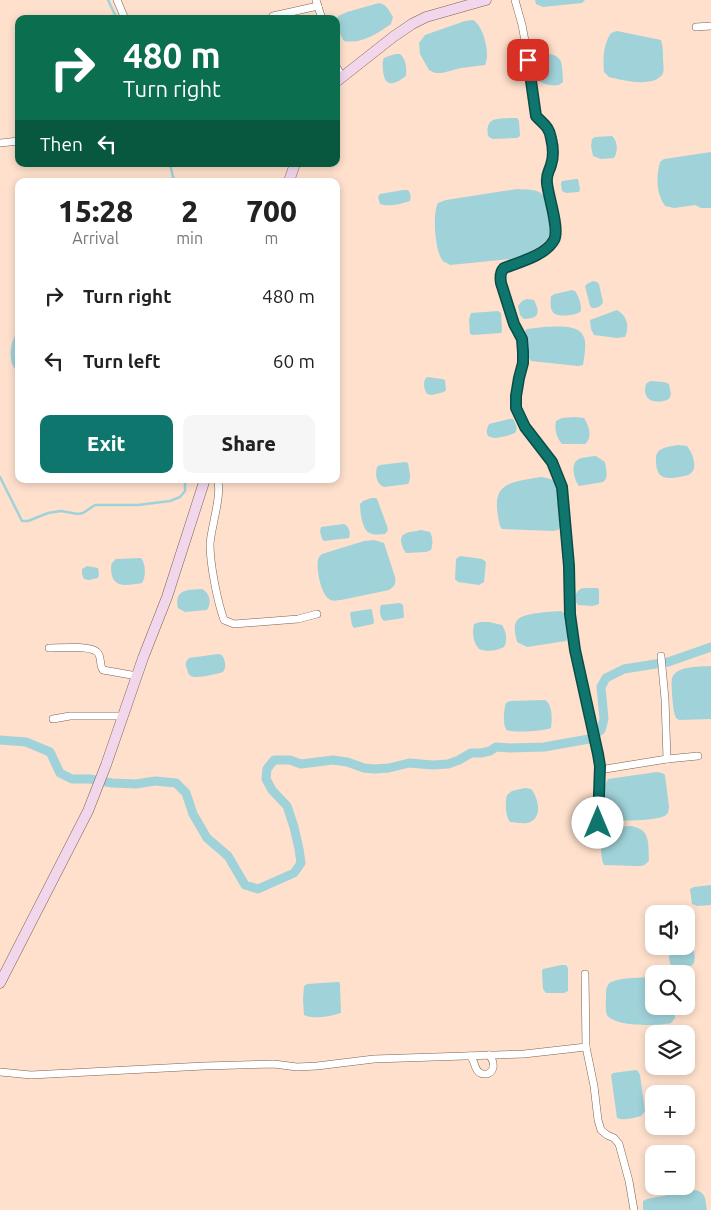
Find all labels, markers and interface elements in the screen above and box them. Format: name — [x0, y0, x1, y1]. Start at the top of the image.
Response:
icon: right — [40, 35, 105, 100]
text: 480 m — [123, 35, 221, 75]
pin — [507, 39, 549, 81]
icon: arrive — [514, 46, 542, 74]
text: Turn right — [123, 76, 221, 101]
icon: left — [93, 130, 121, 158]
text: Then — [40, 133, 83, 155]
text: 15:28 — [58, 194, 133, 228]
text: 2 — [181, 194, 198, 228]
text: 700 — [246, 194, 297, 228]
text: Arrival — [72, 229, 119, 247]
text: min — [176, 229, 203, 247]
text: m — [265, 229, 278, 247]
icon: right — [40, 282, 68, 310]
text: Turn right — [83, 285, 171, 307]
text: 480 m — [262, 285, 315, 307]
icon: left — [40, 347, 68, 375]
text: Turn left — [83, 350, 161, 372]
text: 60 m — [273, 350, 315, 372]
button: Exit — [40, 415, 173, 473]
button: Share — [183, 415, 315, 473]
position arrow — [571, 796, 623, 848]
map controls — [645, 905, 695, 1195]
button: sound — [645, 905, 695, 955]
button: search — [645, 965, 695, 1015]
button: layers — [645, 1025, 695, 1075]
button: + — [645, 1085, 695, 1135]
button: − — [645, 1145, 695, 1195]

